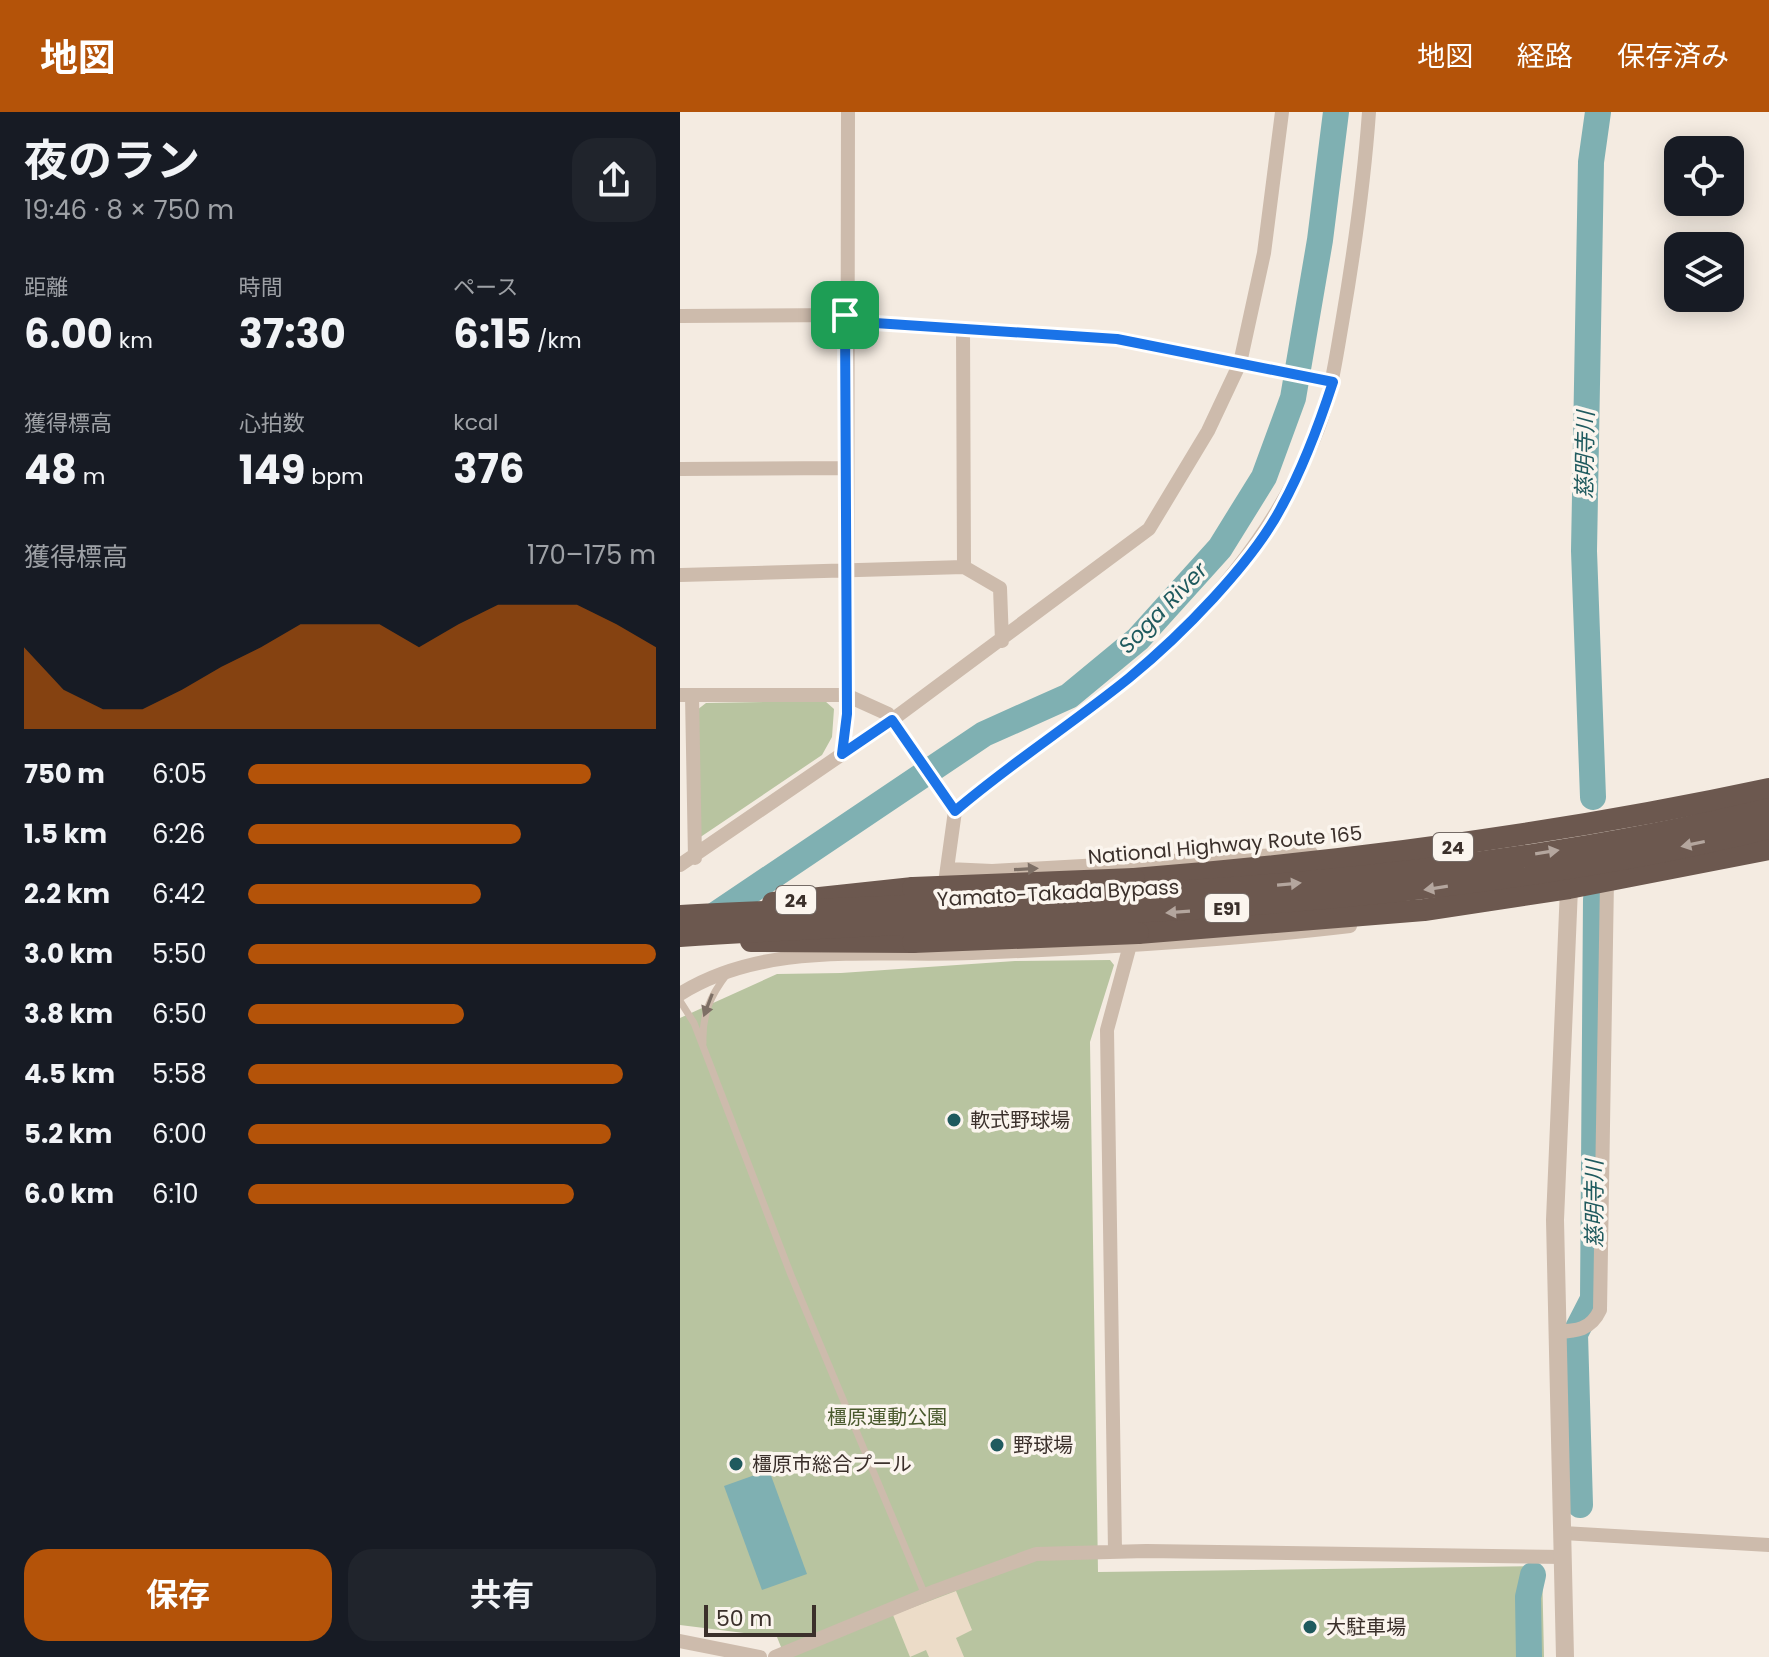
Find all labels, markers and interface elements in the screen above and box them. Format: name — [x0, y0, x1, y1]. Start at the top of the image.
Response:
text: 地図 — [40, 31, 116, 84]
text: 地図 — [1417, 37, 1473, 76]
text: 経路 — [1517, 37, 1573, 76]
text: 保存済み — [1617, 37, 1729, 76]
text: 夜のラン — [24, 130, 200, 191]
map controls — [1664, 136, 1744, 312]
button: locate — [1664, 136, 1744, 216]
button: share — [572, 138, 656, 222]
text: 19:46 · 8 × 750 m — [24, 192, 234, 228]
button: layers — [1664, 232, 1744, 312]
text: 距離 — [24, 272, 68, 303]
text: 時間 — [239, 272, 283, 303]
text: ペース — [453, 272, 518, 303]
pin — [811, 281, 879, 349]
icon: arrive — [823, 293, 867, 337]
text: 6.00 — [24, 306, 113, 362]
text: 37:30 — [239, 306, 346, 362]
text: 6:15 — [453, 306, 531, 362]
text: km — [113, 325, 153, 356]
text: /km — [531, 325, 582, 356]
text: kcal — [453, 407, 498, 438]
text: 獲得標高 — [24, 408, 112, 439]
text: 心拍数 — [239, 408, 305, 439]
water label: 慈明寺川 — [1569, 409, 1601, 499]
text: 376 — [453, 441, 524, 497]
text: 48 — [24, 442, 77, 498]
text: 149 — [239, 442, 305, 498]
text: m — [77, 461, 106, 492]
text: bpm — [305, 461, 364, 492]
text: 170–175 m — [527, 537, 656, 573]
text: 獲得標高 — [24, 539, 128, 575]
water label: Soga River — [1112, 555, 1215, 661]
text: 750 m — [24, 756, 105, 792]
text: 6:05 — [152, 756, 207, 792]
text: 1.5 km — [24, 816, 107, 852]
text: 6:26 — [152, 816, 206, 852]
street label: National Highway Route 165 — [1087, 819, 1363, 871]
road number: 24 — [1433, 833, 1473, 861]
one-way arrow — [1680, 838, 1705, 851]
one-way arrow — [1535, 845, 1560, 858]
one-way arrow — [1014, 862, 1039, 875]
street label: Yamato-Takada Bypass — [936, 873, 1180, 913]
text: 2.2 km — [24, 876, 110, 912]
text: 6:42 — [152, 876, 205, 912]
one-way arrow — [1277, 877, 1302, 890]
one-way arrow — [1424, 882, 1449, 895]
road number: 24 — [776, 886, 816, 914]
road number: E91 — [1205, 894, 1249, 922]
one-way arrow — [1165, 906, 1190, 919]
text: 3.0 km — [24, 936, 113, 972]
text: 5:50 — [152, 936, 207, 972]
one-way arrow — [701, 993, 714, 1017]
text: 3.8 km — [24, 996, 113, 1032]
text: 6:50 — [152, 996, 207, 1032]
text: 4.5 km — [24, 1056, 115, 1092]
text: 5:58 — [152, 1056, 207, 1092]
place label: 軟式野球場 — [970, 1106, 1070, 1134]
marker: 軟式野球場 — [945, 1111, 963, 1129]
text: 5.2 km — [24, 1116, 112, 1152]
text: 6:00 — [152, 1116, 207, 1152]
water label: 慈明寺川 — [1579, 1158, 1610, 1248]
text: 6.0 km — [24, 1176, 114, 1212]
text: 6:10 — [152, 1176, 199, 1212]
park label: 橿原運動公園 — [827, 1403, 947, 1431]
place label: 野球場 — [1013, 1431, 1073, 1459]
marker: 野球場 — [988, 1436, 1006, 1454]
place label: 橿原市総合プール — [752, 1450, 912, 1478]
marker: 橿原市総合プール — [727, 1455, 745, 1473]
button: 保存 — [24, 1549, 332, 1641]
button: 共有 — [348, 1549, 656, 1641]
scale bar — [704, 1601, 816, 1637]
text: 50 m — [716, 1603, 772, 1634]
place label: 大駐車場 — [1326, 1613, 1406, 1641]
marker: 大駐車場 — [1301, 1618, 1319, 1636]

